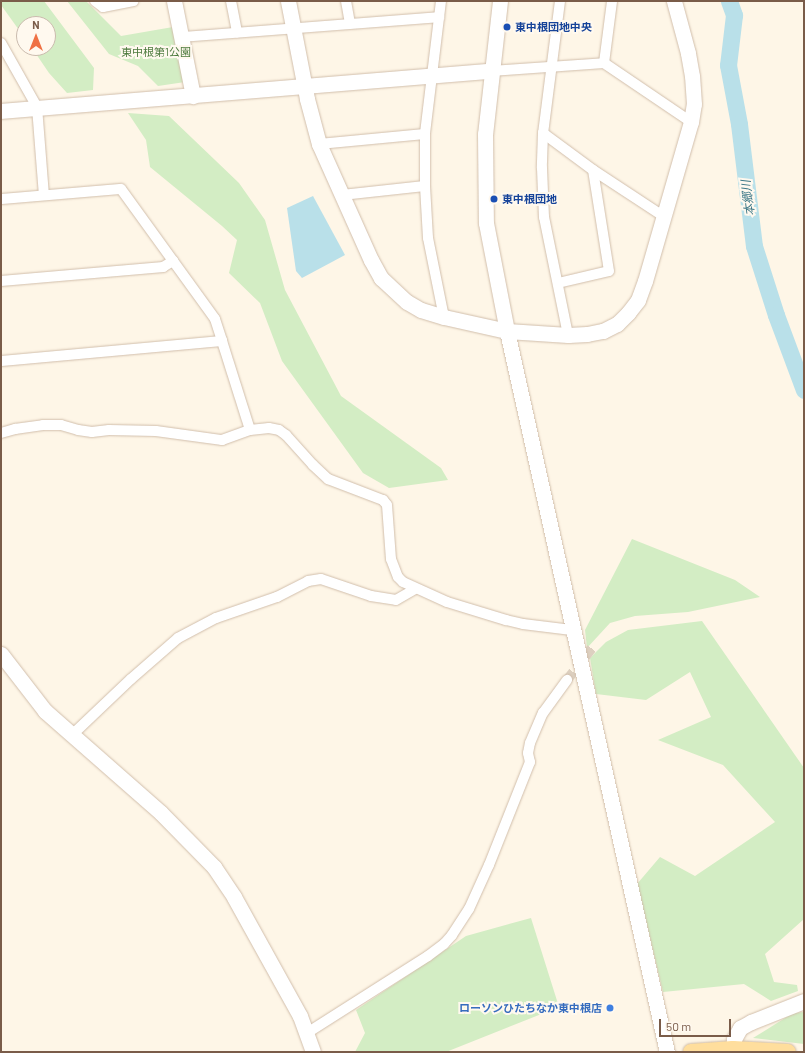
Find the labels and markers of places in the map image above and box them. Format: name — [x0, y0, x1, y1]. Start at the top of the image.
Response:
place label: 東中根団地中央 — [515, 20, 592, 34]
marker: 東中根団地中央 — [502, 22, 512, 32]
place label: 東中根団地 — [502, 192, 557, 206]
marker: 東中根団地 — [489, 194, 499, 204]
place label: ローソンひたちなか東中根店 — [459, 1001, 602, 1015]
marker: ローソンひたちなか東中根店 — [605, 1003, 615, 1013]

